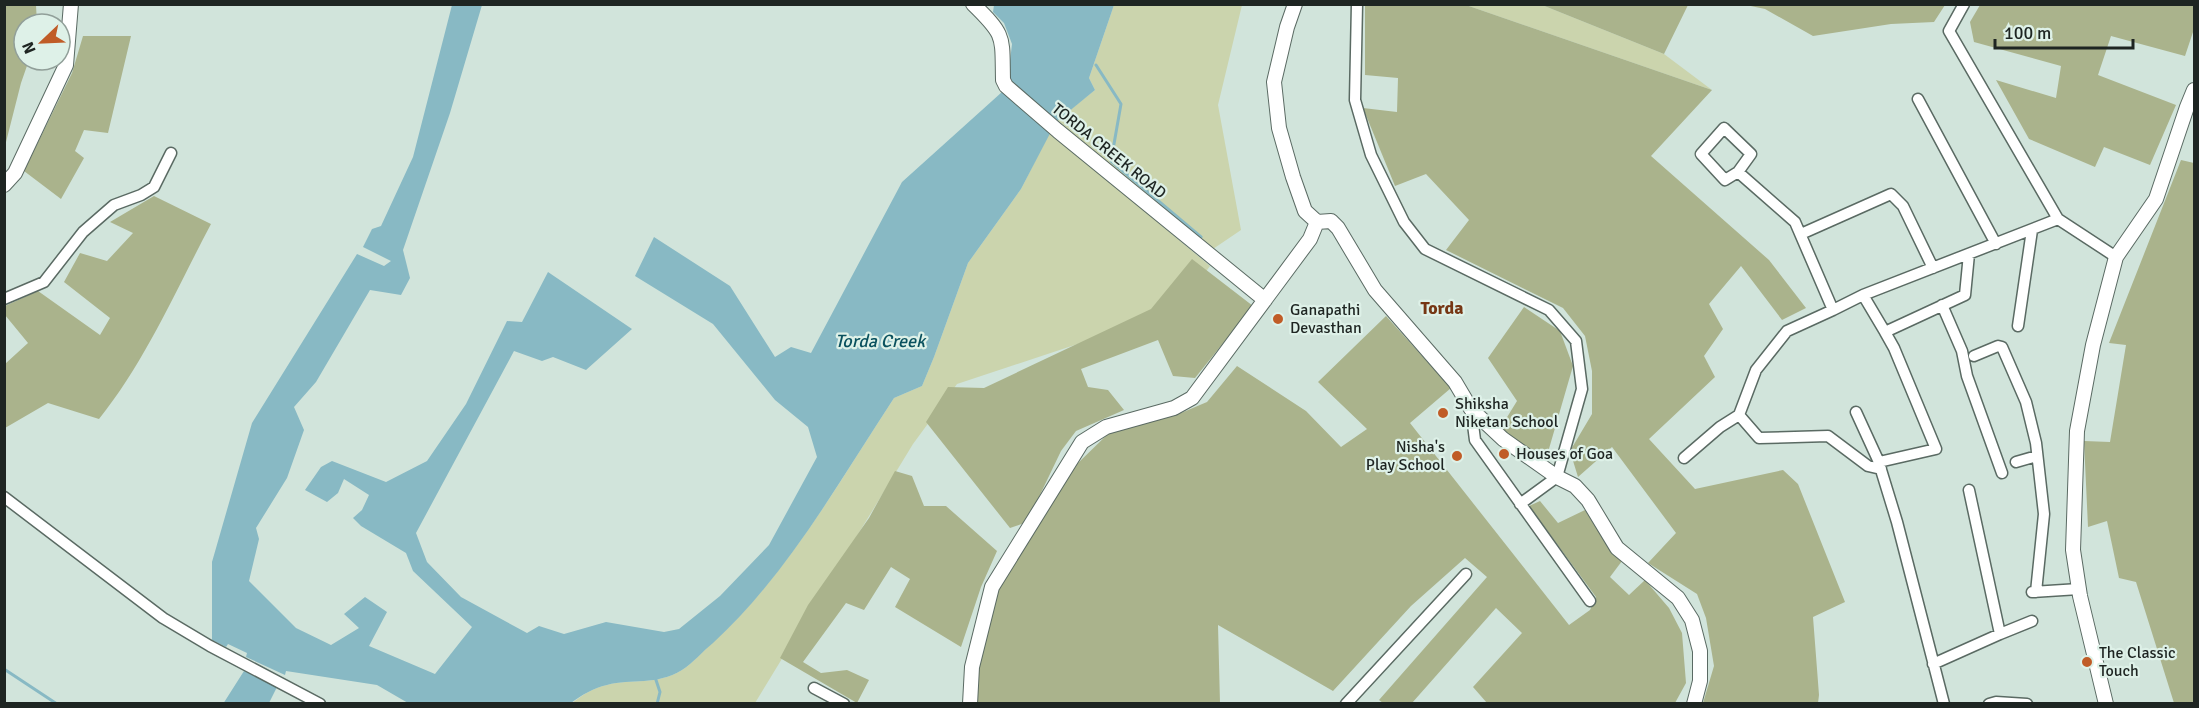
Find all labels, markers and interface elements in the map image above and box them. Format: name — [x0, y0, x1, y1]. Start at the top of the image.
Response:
north arrow — [12, 12, 72, 72]
scale bar — [1995, 12, 2133, 50]
text: 100 m — [2004, 22, 2051, 44]
text: N — [18, 38, 40, 57]
street label: TORDA CREEK ROAD — [1048, 99, 1170, 203]
district label: Torda — [1421, 297, 1463, 319]
place label: Ganapathi Devasthan — [1290, 300, 1362, 338]
marker: Ganapathi Devasthan — [1271, 312, 1285, 326]
water label: Torda Creek — [835, 330, 927, 352]
place label: Shiksha Niketan School — [1455, 394, 1559, 432]
marker: Shiksha Niketan School — [1436, 406, 1450, 420]
place label: Nisha's Play School — [1366, 437, 1445, 475]
place label: Houses of Goa — [1516, 444, 1613, 464]
marker: Houses of Goa — [1497, 447, 1511, 461]
marker: Nisha's Play School — [1450, 449, 1464, 463]
place label: The Classic Touch — [2099, 643, 2176, 681]
marker: The Classic Touch — [2080, 655, 2094, 669]

